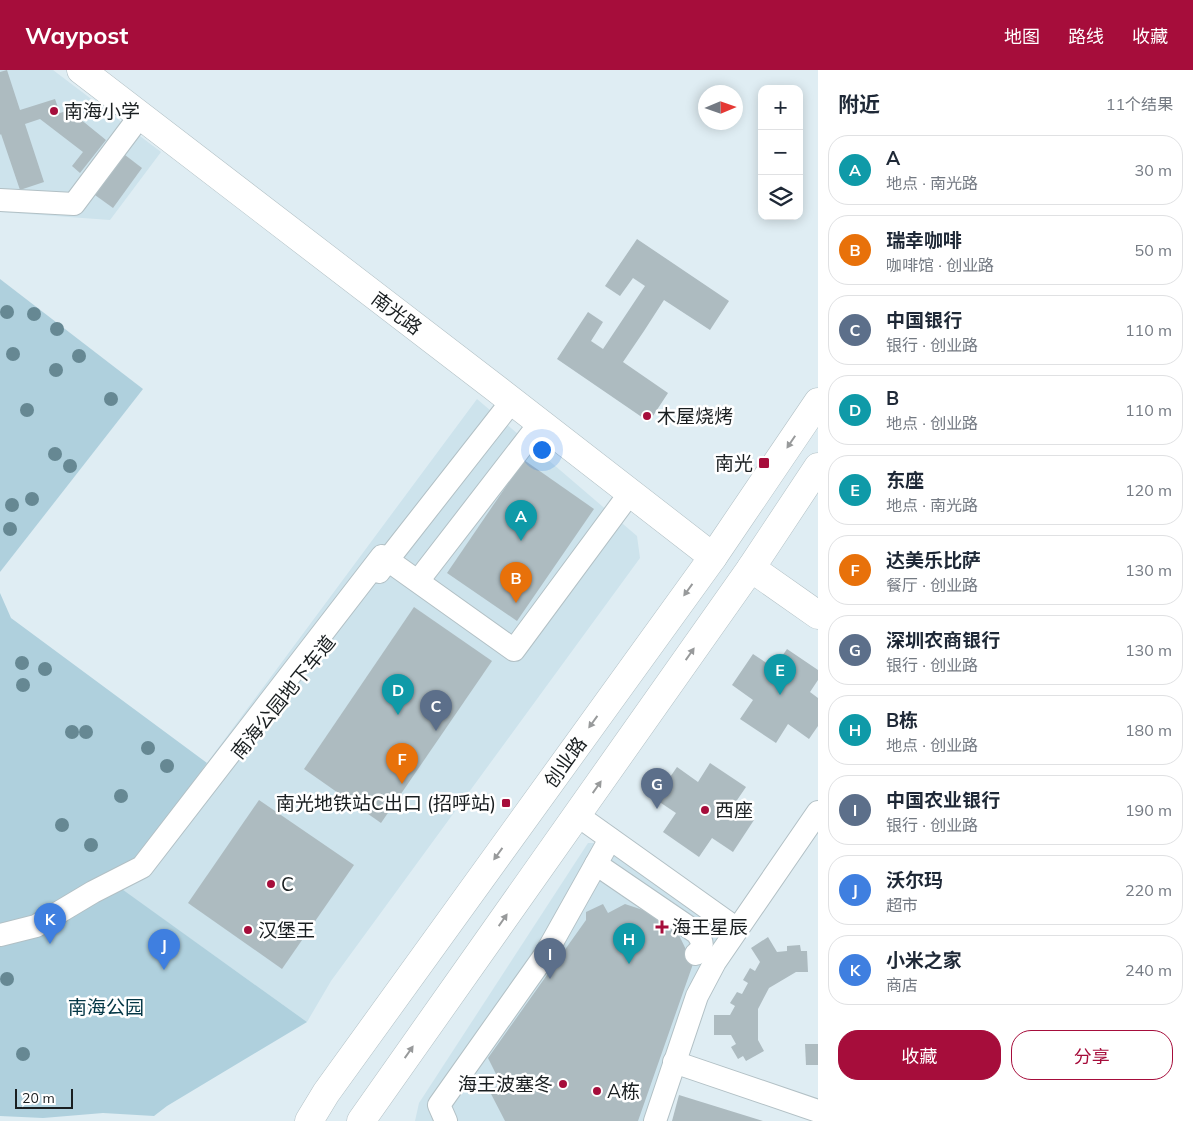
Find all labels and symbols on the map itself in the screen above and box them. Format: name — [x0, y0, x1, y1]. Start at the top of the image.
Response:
north arrow — [698, 85, 743, 130]
place label: 南海小学 — [64, 99, 140, 123]
marker: 南海小学 — [48, 105, 60, 117]
street label: 南光路 — [367, 286, 427, 340]
place label: 木屋烧烤 — [657, 404, 733, 428]
marker: 木屋烧烤 — [641, 410, 653, 422]
one-way arrow — [786, 435, 795, 449]
your location — [529, 437, 555, 463]
place label: 南光 — [715, 451, 753, 475]
marker: 南光 — [757, 456, 771, 470]
pin: A — [505, 500, 537, 541]
pin: B — [500, 562, 532, 603]
one-way arrow — [683, 583, 694, 596]
street label: 南海公园地下车道 — [226, 630, 340, 764]
one-way arrow — [685, 647, 695, 661]
pin: E — [764, 654, 796, 695]
pin: D — [382, 674, 414, 715]
pin: C — [420, 690, 452, 731]
one-way arrow — [588, 715, 599, 728]
street label: 创业路 — [539, 732, 591, 792]
pin: F — [386, 743, 418, 784]
pin: G — [641, 768, 673, 809]
one-way arrow — [592, 780, 602, 794]
place label: 南光地铁站C出口 (招呼站) — [276, 791, 496, 815]
marker: 南光地铁站C出口 (招呼站) — [500, 797, 512, 809]
place label: 西座 — [715, 798, 753, 822]
marker: 西座 — [699, 804, 711, 816]
one-way arrow — [493, 847, 503, 861]
place label: C — [281, 872, 294, 896]
marker: C — [265, 878, 277, 890]
pin: K — [34, 903, 66, 944]
one-way arrow — [498, 913, 508, 927]
place label: 海王星辰 — [672, 915, 748, 939]
place label: 汉堡王 — [258, 918, 315, 942]
marker: 海王星辰 — [656, 921, 668, 933]
pin: H — [613, 923, 645, 964]
marker: 汉堡王 — [242, 924, 254, 936]
pin: J — [148, 929, 180, 970]
pin: I — [534, 938, 566, 979]
park label: 南海公园 — [68, 995, 144, 1019]
one-way arrow — [404, 1046, 414, 1059]
place label: 海王波塞冬 — [458, 1072, 553, 1096]
marker: 海王波塞冬 — [557, 1078, 569, 1090]
place label: A栋 — [607, 1079, 640, 1103]
marker: A栋 — [591, 1085, 603, 1097]
scale bar — [15, 1086, 72, 1109]

